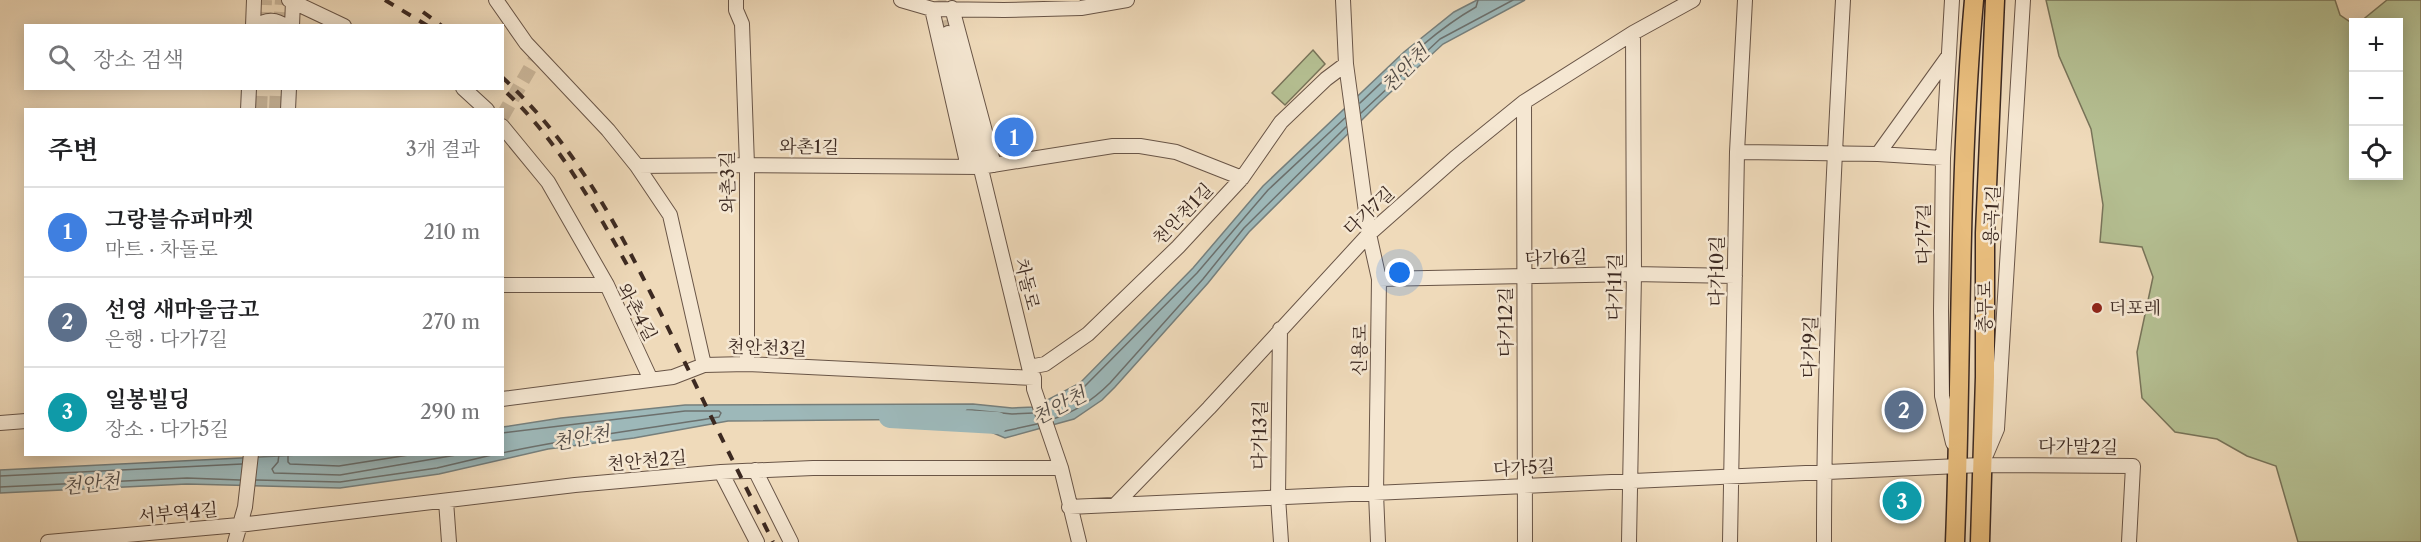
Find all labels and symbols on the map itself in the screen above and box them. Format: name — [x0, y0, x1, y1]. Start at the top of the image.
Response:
water label: 천안천 — [1376, 39, 1435, 98]
pin: 1 — [994, 114, 1034, 160]
street label: 와촌1길 — [779, 135, 839, 159]
street label: 와촌3길 — [716, 151, 740, 213]
street label: 천안천1길 — [1148, 179, 1218, 249]
street label: 다가7길 — [1339, 182, 1399, 240]
street label: 용곡1길 — [1979, 185, 2005, 245]
street label: 다가7길 — [1913, 203, 1935, 265]
street label: 다가10길 — [1705, 235, 1729, 307]
street label: 다가6길 — [1524, 246, 1588, 270]
street label: 다가11길 — [1603, 253, 1627, 321]
street label: 차돌로 — [1010, 256, 1044, 312]
your location — [1385, 258, 1414, 287]
street label: 와촌4길 — [613, 279, 661, 345]
street label: 충무로 — [1974, 281, 1996, 333]
street label: 다가12길 — [1495, 287, 1517, 357]
place label: 더포레 — [2109, 297, 2161, 319]
marker: 더포레 — [2090, 301, 2104, 315]
street label: 다가9길 — [1798, 315, 1822, 379]
street label: 신용로 — [1349, 324, 1371, 376]
street label: 천안천3길 — [727, 336, 807, 360]
water label: 천안천 — [1028, 381, 1092, 430]
pin: 2 — [1884, 388, 1924, 432]
street label: 다가13길 — [1248, 400, 1272, 470]
water label: 천안천 — [550, 421, 613, 455]
street label: 다가말2길 — [2038, 435, 2118, 459]
street label: 천안천2길 — [606, 447, 688, 475]
street label: 다가5길 — [1492, 455, 1556, 481]
water label: 천안천 — [61, 469, 123, 499]
pin: 3 — [1882, 478, 1922, 524]
street label: 서부역4길 — [137, 499, 219, 527]

